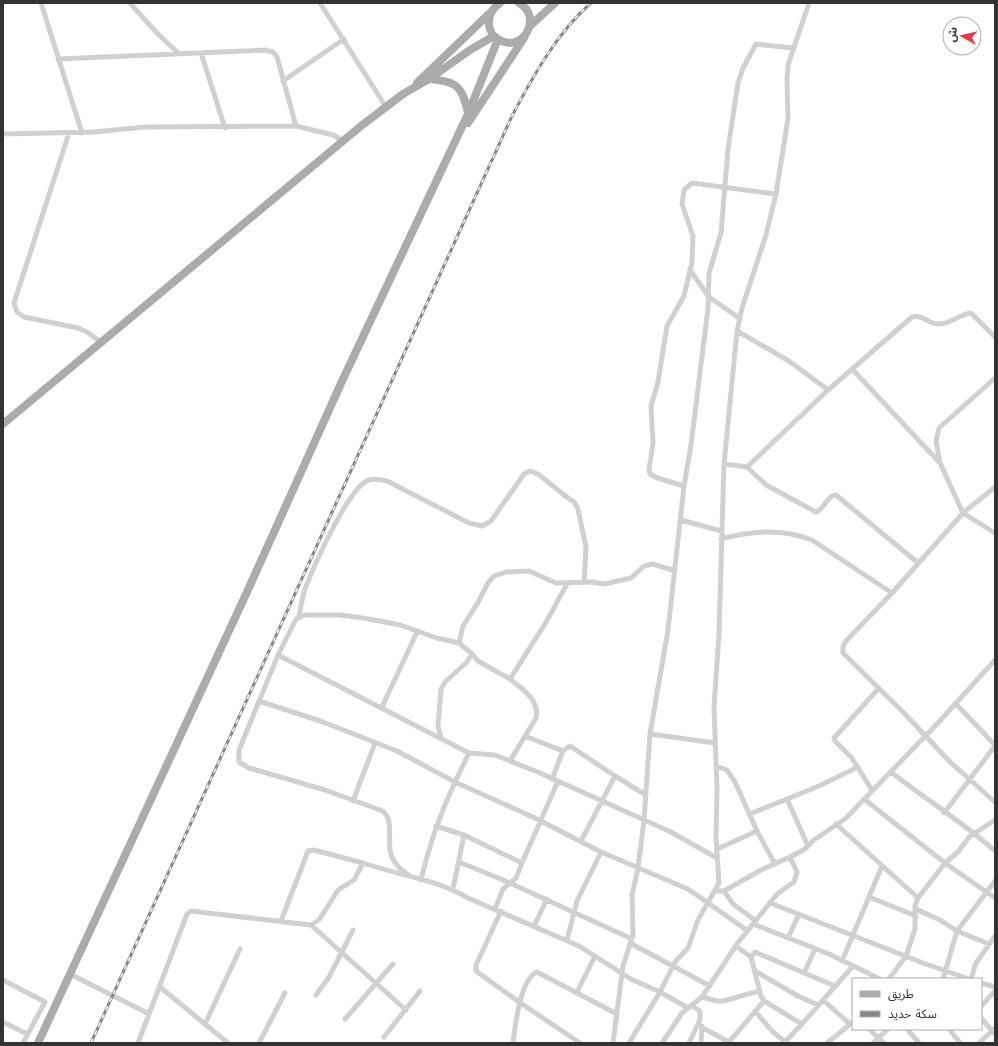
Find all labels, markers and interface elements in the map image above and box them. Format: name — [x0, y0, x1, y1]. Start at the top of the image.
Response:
north arrow — [942, 16, 982, 56]
text: ش — [945, 26, 960, 43]
legend — [852, 978, 982, 1030]
text: طريق — [888, 987, 914, 1002]
text: سكة حديد — [888, 1007, 937, 1021]

